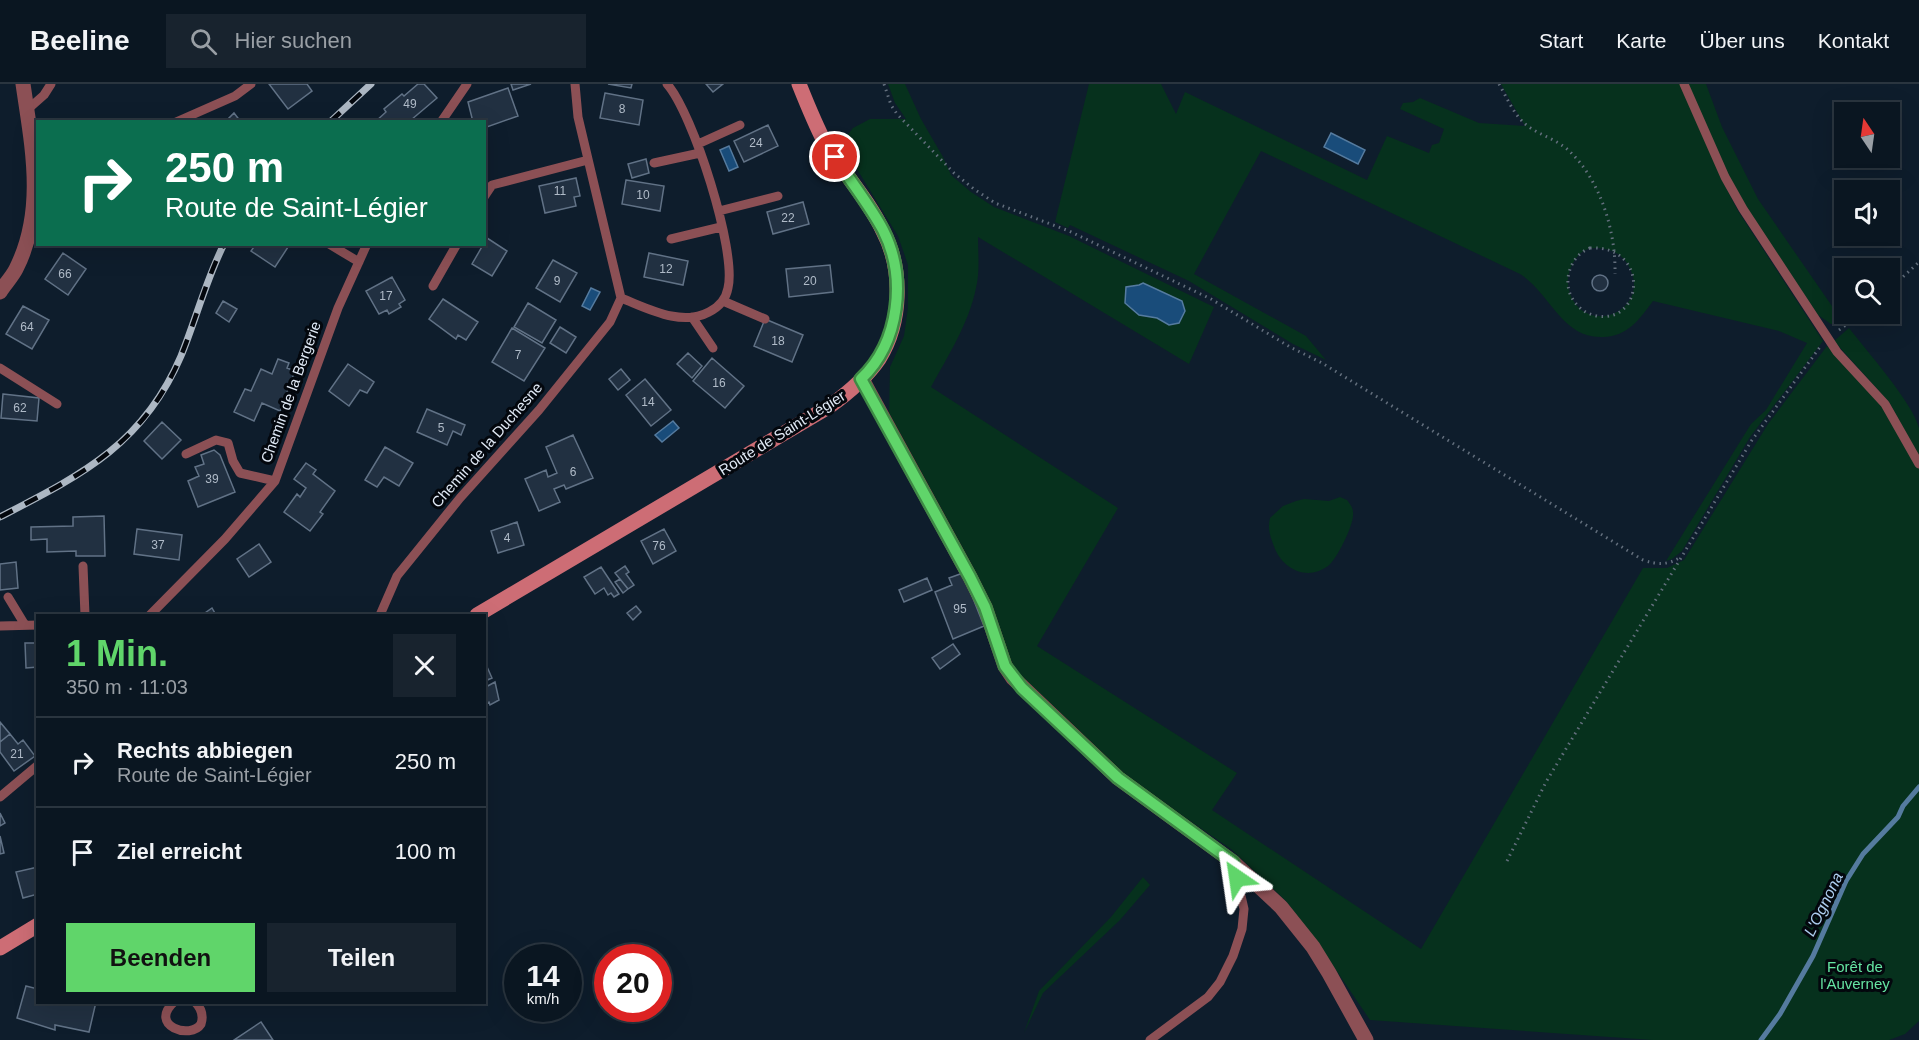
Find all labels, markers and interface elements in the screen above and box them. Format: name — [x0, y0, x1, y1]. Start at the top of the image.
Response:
search box — [166, 14, 586, 68]
text: Beeline — [30, 25, 130, 56]
icon: search — [187, 25, 220, 58]
text: Hier suchen — [235, 28, 352, 53]
text: Start — [1539, 29, 1583, 52]
text: Karte — [1616, 29, 1667, 52]
text: Über uns — [1700, 29, 1785, 52]
text: Kontakt — [1818, 29, 1889, 52]
house number: 49 — [403, 97, 417, 111]
house number: 8 — [619, 102, 626, 116]
north arrow — [1834, 102, 1900, 168]
map controls — [1834, 102, 1900, 324]
pin — [809, 131, 860, 182]
house number: 24 — [749, 136, 763, 150]
icon: arrive — [818, 140, 851, 173]
icon: right — [66, 144, 144, 222]
text: 250 m — [165, 144, 284, 191]
button: sound — [1834, 180, 1900, 246]
house number: 11 — [554, 184, 567, 198]
house number: 10 — [636, 188, 650, 202]
text: Route de Saint-Légier — [165, 193, 428, 223]
house number: 22 — [781, 211, 795, 225]
button: search — [1834, 258, 1900, 324]
house number: 12 — [659, 262, 673, 276]
house number: 66 — [58, 267, 72, 281]
house number: 9 — [554, 274, 561, 288]
house number: 20 — [803, 274, 817, 288]
house number: 17 — [379, 289, 393, 303]
street label: Chemin de la Bergerie — [257, 319, 324, 465]
house number: 64 — [20, 320, 34, 334]
house number: 18 — [771, 334, 785, 348]
house number: 7 — [515, 348, 522, 362]
house number: 16 — [712, 376, 726, 390]
street label: Chemin de la Duchesne — [428, 379, 546, 511]
street label: Route de Saint-Légier — [715, 387, 848, 478]
house number: 14 — [641, 395, 655, 409]
house number: 62 — [13, 401, 27, 415]
house number: 5 — [438, 421, 445, 435]
house number: 6 — [570, 465, 577, 479]
house number: 39 — [205, 472, 219, 486]
house number: 4 — [504, 531, 511, 545]
house number: 37 — [151, 538, 165, 552]
house number: 76 — [652, 539, 666, 553]
house number: 95 — [953, 602, 967, 616]
text: 1 Min. — [66, 633, 168, 674]
button: close — [393, 634, 456, 697]
text: 350 m · 11:03 — [66, 676, 188, 698]
text: Rechts abbiegen — [117, 738, 293, 763]
icon: right — [66, 746, 99, 779]
house number: 21 — [10, 747, 24, 761]
text: 250 m — [395, 749, 456, 774]
text: Route de Saint-Légier — [117, 764, 312, 786]
icon: arrive — [66, 836, 99, 869]
text: Ziel erreicht — [117, 839, 242, 864]
text: 100 m — [395, 839, 456, 864]
position arrow — [1205, 846, 1269, 910]
water label: L'Ognona — [1801, 869, 1846, 939]
button: Beenden — [66, 923, 255, 992]
button: Teilen — [267, 923, 456, 992]
speed limit sign: 20 — [594, 944, 672, 1022]
park label: Forêt de l'Auverney — [1820, 958, 1890, 992]
text: 14 — [526, 959, 560, 992]
text: km/h — [527, 990, 559, 1007]

